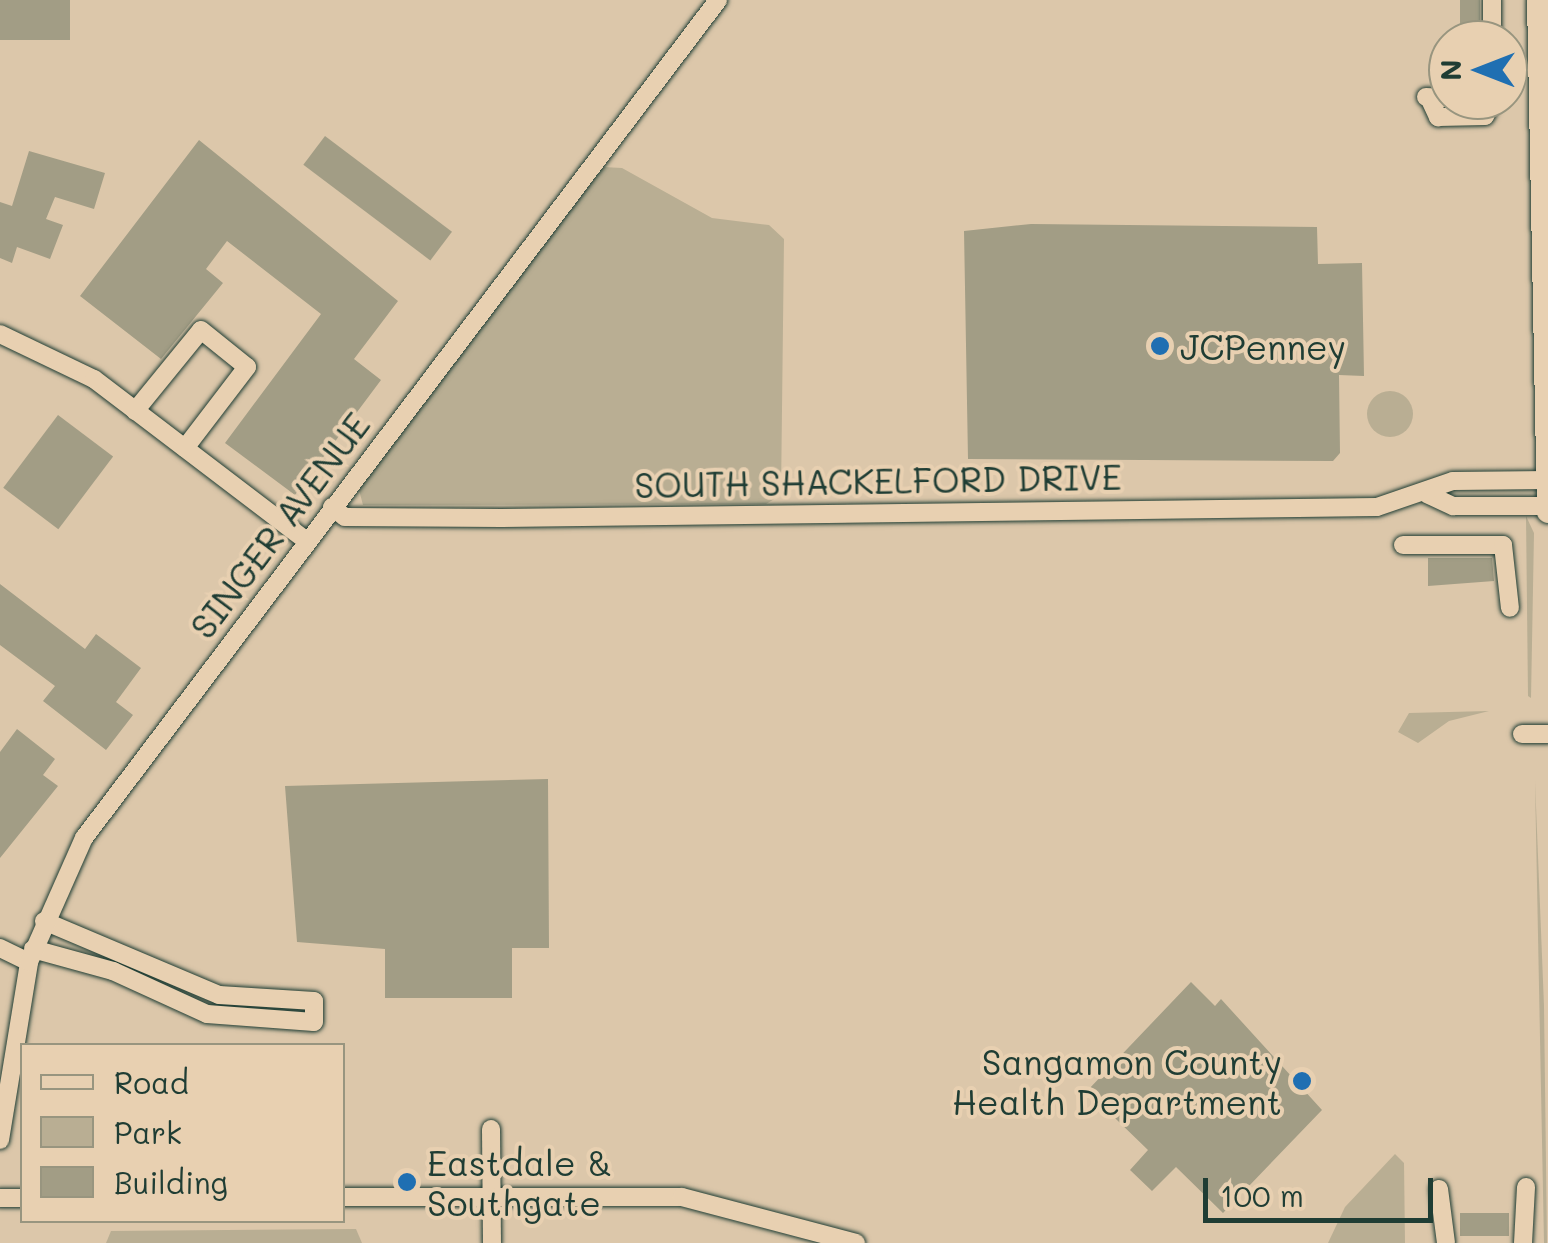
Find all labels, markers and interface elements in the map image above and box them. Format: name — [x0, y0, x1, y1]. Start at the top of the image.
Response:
north arrow — [1428, 20, 1528, 120]
text: N — [1432, 59, 1468, 81]
place label: JCPenney — [1180, 325, 1346, 367]
marker: JCPenney — [1149, 335, 1171, 357]
street label: SINGER AVENUE — [181, 404, 377, 646]
street label: SOUTH SHACKELFORD DRIVE — [634, 455, 1122, 505]
place label: Sangamon County Health Department — [952, 1040, 1282, 1122]
legend — [20, 1043, 345, 1223]
text: Road — [114, 1062, 189, 1102]
marker: Sangamon County Health Department — [1291, 1070, 1313, 1092]
text: Park — [114, 1112, 182, 1152]
place label: Eastdale & Southgate — [427, 1141, 612, 1223]
scale bar — [1208, 1158, 1438, 1220]
text: Building — [114, 1162, 228, 1202]
marker: Eastdale & Southgate — [396, 1171, 418, 1193]
text: 100 m — [1220, 1175, 1304, 1215]

